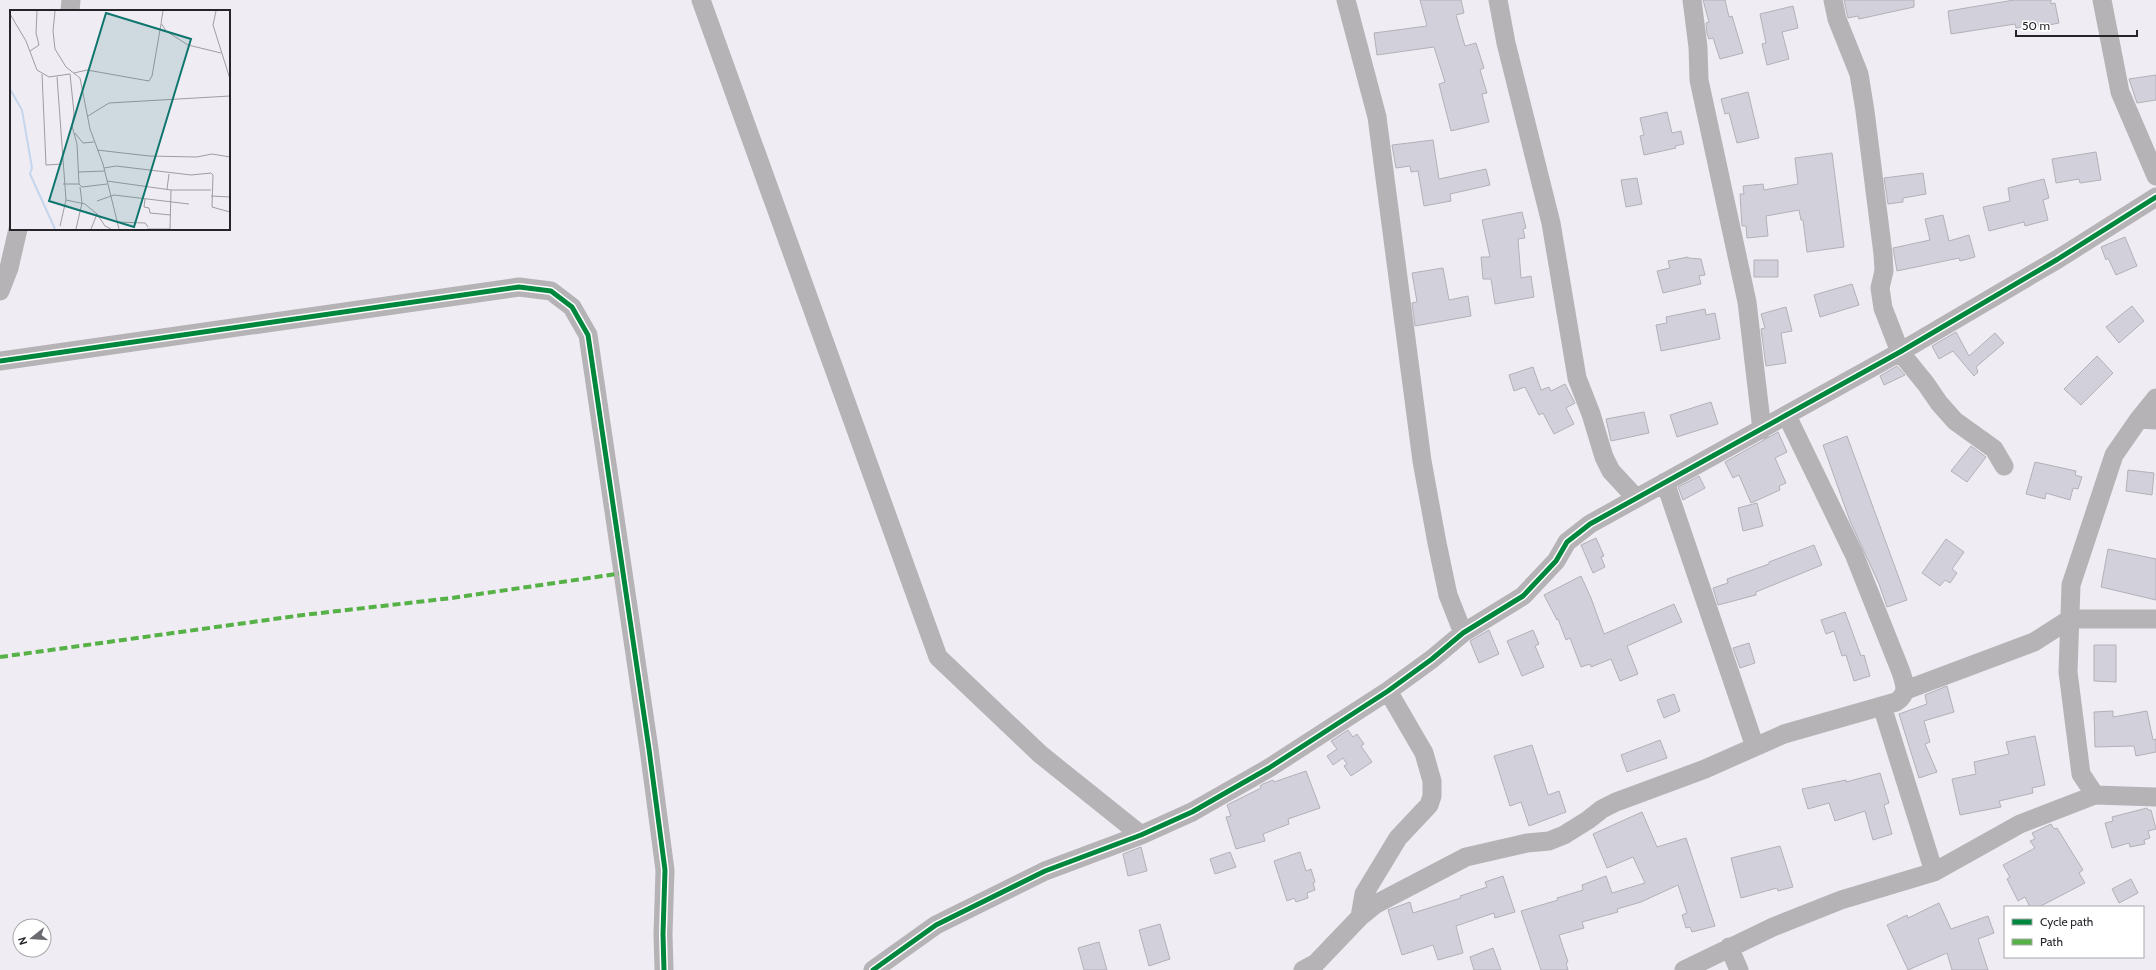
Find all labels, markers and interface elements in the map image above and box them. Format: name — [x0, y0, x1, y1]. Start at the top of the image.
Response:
inset map — [10, 10, 230, 230]
scale bar — [2016, 12, 2137, 38]
text: 50 m — [2022, 18, 2050, 33]
legend — [2004, 906, 2144, 958]
text: Cycle path — [2040, 914, 2093, 929]
north arrow — [12, 918, 52, 958]
text: Path — [2040, 934, 2063, 949]
text: N — [15, 935, 30, 947]

